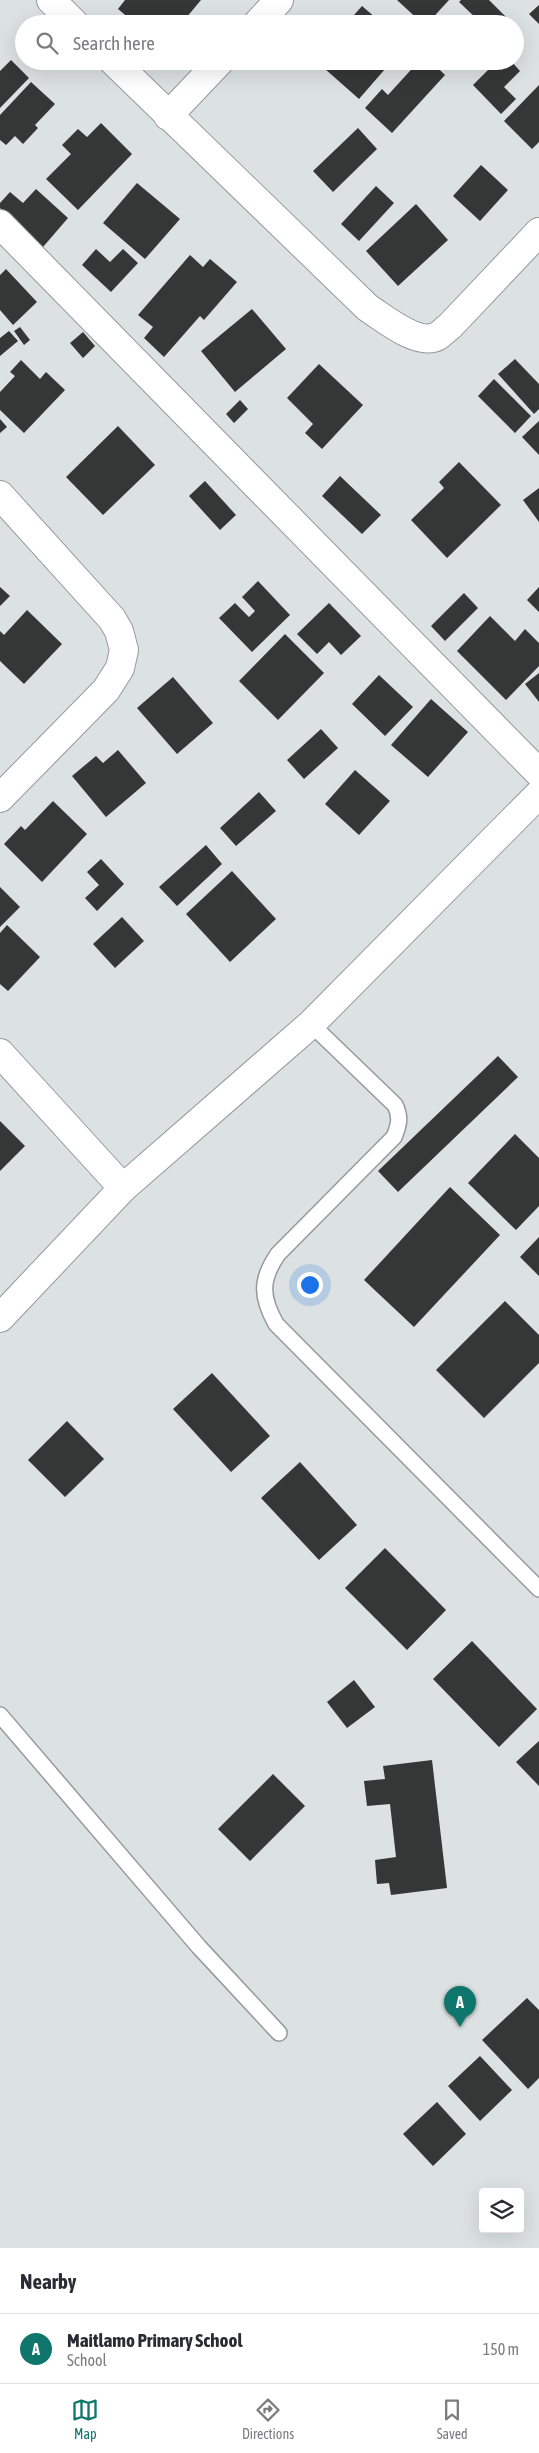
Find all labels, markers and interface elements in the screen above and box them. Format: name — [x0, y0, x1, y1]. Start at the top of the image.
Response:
search box — [15, 15, 524, 70]
icon: search — [33, 29, 61, 57]
text: Search here — [73, 32, 155, 54]
your location — [297, 1272, 323, 1298]
pin: A — [444, 1986, 476, 2027]
map controls — [479, 2188, 524, 2233]
button: layers — [479, 2188, 524, 2233]
text: Nearby — [20, 2269, 76, 2293]
text: Maitlamo Primary School — [67, 2329, 242, 2351]
text: A — [32, 2340, 40, 2358]
text: 150 m — [483, 2340, 519, 2358]
text: School — [67, 2351, 107, 2369]
tab: Map — [71, 2396, 99, 2442]
tab: Directions — [242, 2396, 294, 2442]
tab: Saved — [437, 2396, 468, 2442]

